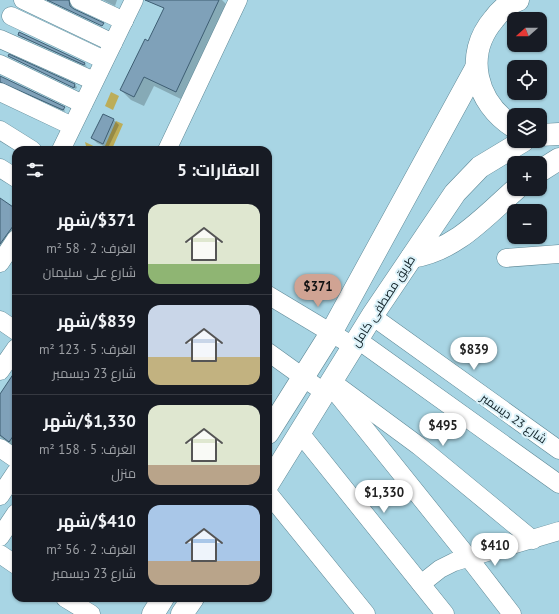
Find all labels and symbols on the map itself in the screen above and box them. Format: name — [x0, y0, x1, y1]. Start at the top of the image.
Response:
north arrow — [507, 12, 547, 52]
street label: طريق مصطفى كامل — [348, 252, 418, 350]
pin: $371 — [294, 274, 342, 308]
pin: $839 — [450, 337, 498, 371]
street label: شارع 23 ديسمبر — [477, 389, 550, 447]
pin: $495 — [419, 413, 467, 447]
pin: $1,330 — [351, 480, 417, 514]
pin: $410 — [471, 533, 519, 567]

